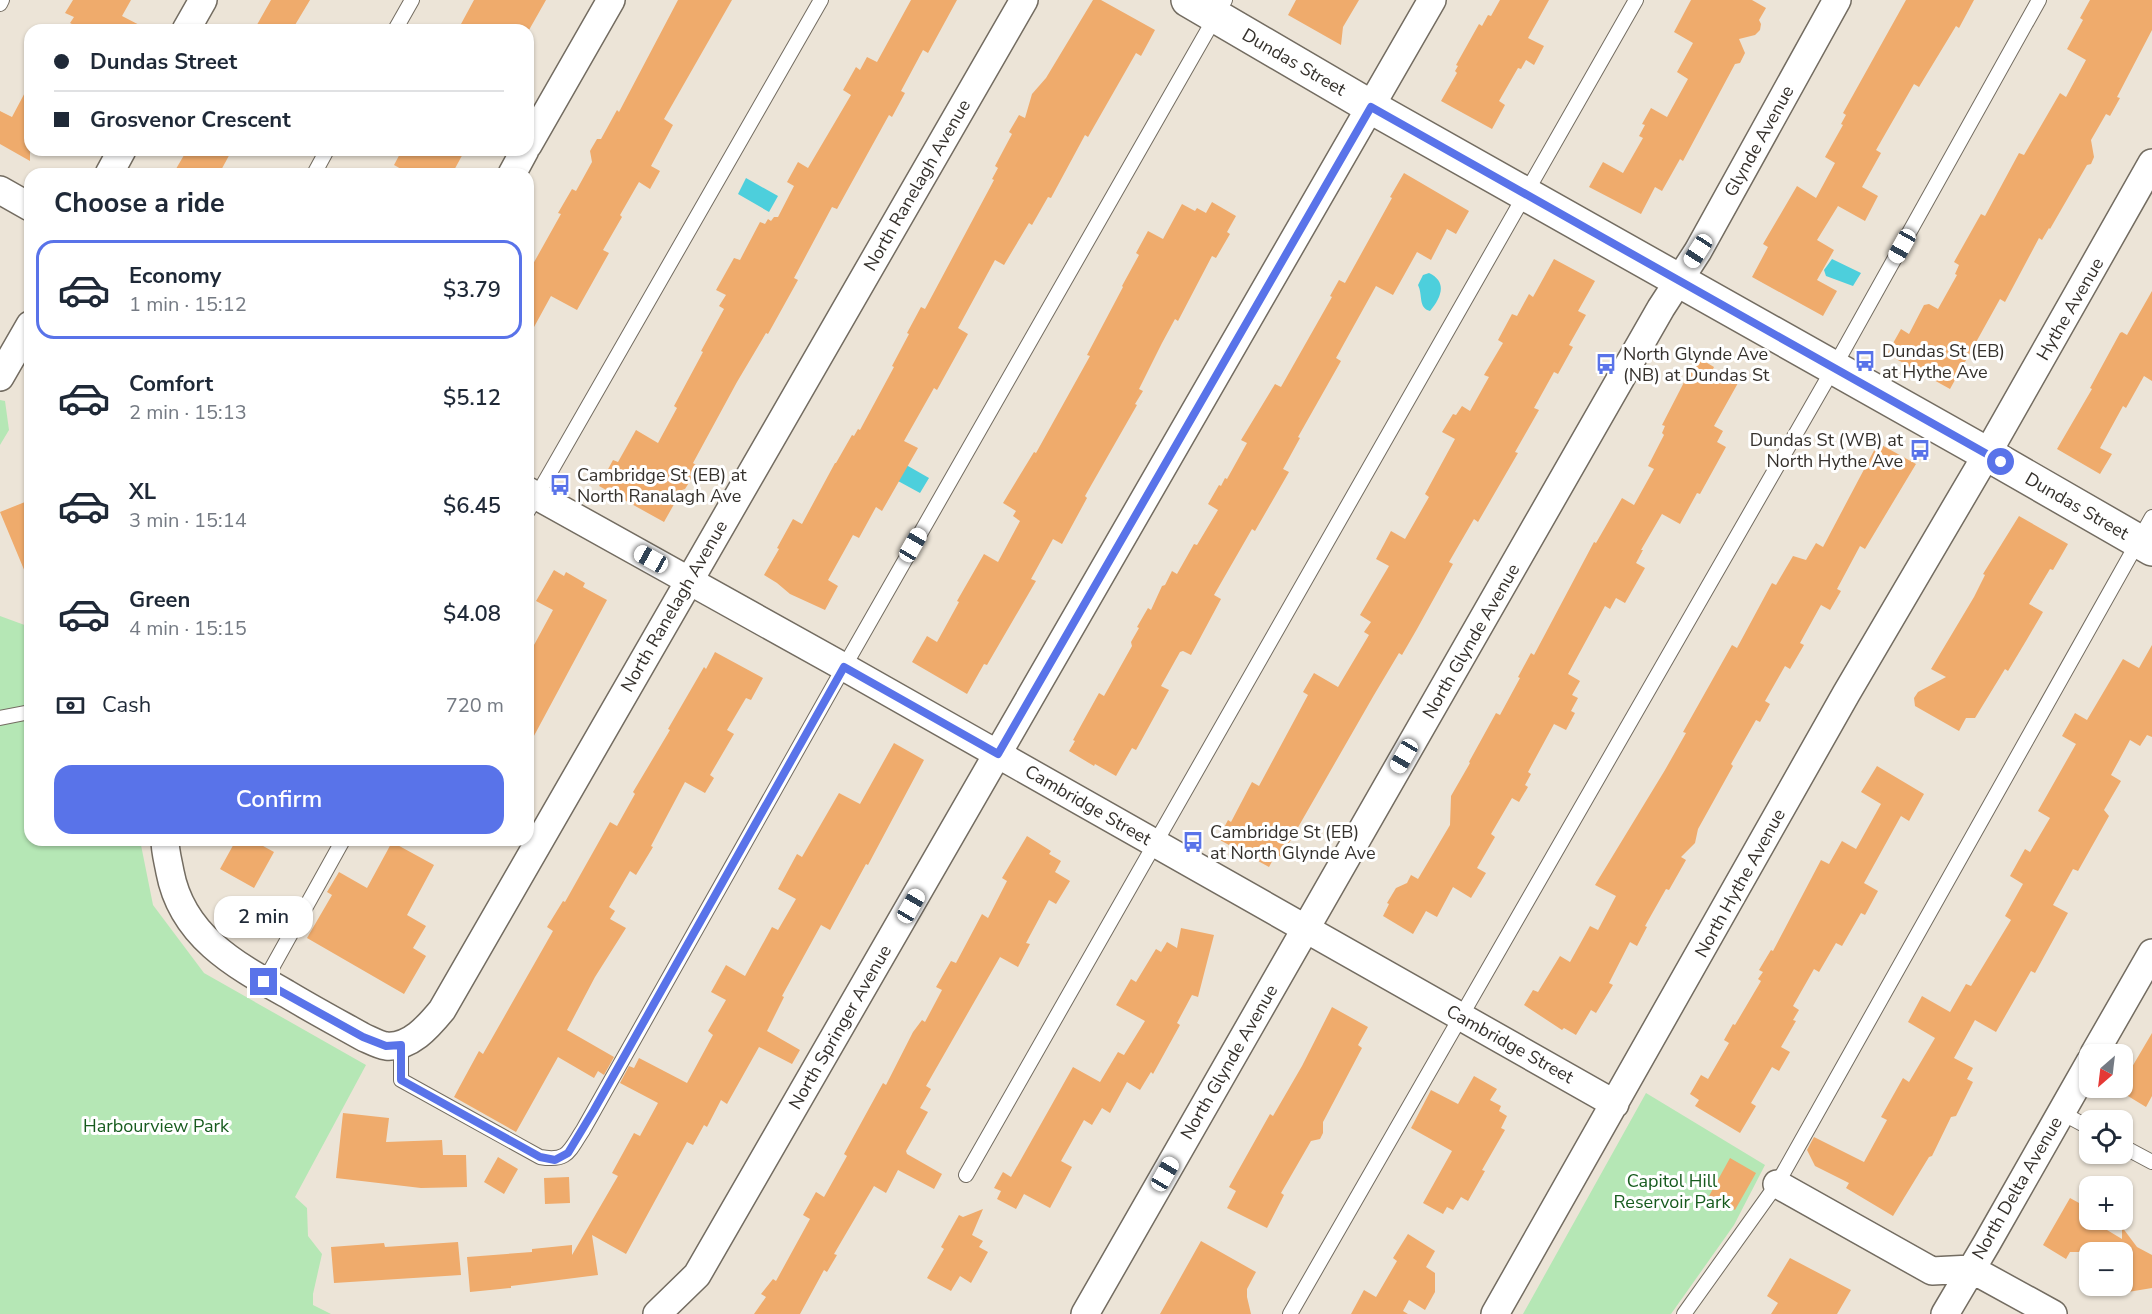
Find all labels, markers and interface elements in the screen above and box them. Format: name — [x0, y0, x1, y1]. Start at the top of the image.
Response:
street label: Dundas Street — [1238, 23, 1351, 102]
text: Dundas Street — [90, 47, 237, 77]
street label: Glynde Avenue — [1719, 81, 1799, 201]
street label: North Ranelagh Avenue — [858, 95, 976, 275]
text: Grosvenor Crescent — [90, 105, 291, 135]
text: Choose a ride — [54, 185, 225, 222]
car — [1885, 226, 1919, 266]
car — [1681, 231, 1715, 271]
street label: Hythe Avenue — [2031, 253, 2109, 365]
text: Economy — [129, 261, 221, 291]
icon: car — [57, 263, 111, 317]
text: $3.79 — [443, 275, 501, 305]
text: 1 min · 15:12 — [129, 291, 247, 318]
place label: Dundas St (EB) at Hythe Ave — [1882, 339, 2005, 384]
place label: North Glynde Ave (NB) at Dundas St — [1623, 342, 1770, 387]
bus stop icon: Dundas St (EB) at Hythe Ave — [1853, 349, 1877, 373]
bus stop icon: North Glynde Ave (NB) at Dundas St — [1594, 352, 1618, 376]
text: Comfort — [129, 369, 213, 399]
icon: car — [57, 371, 111, 425]
text: $5.12 — [443, 383, 501, 413]
text: 2 min · 15:13 — [129, 399, 247, 426]
place label: Dundas St (WB) at North Hythe Ave — [1750, 428, 1904, 473]
bus stop icon: Dundas St (WB) at North Hythe Ave — [1908, 438, 1932, 462]
route start — [1987, 448, 2014, 475]
place label: Cambridge St (EB) at North Ranalagh Ave — [577, 463, 747, 508]
street label: Dundas Street — [2021, 467, 2134, 546]
bus stop icon: Cambridge St (EB) at North Ranalagh Ave — [548, 473, 572, 497]
text: XL — [129, 477, 156, 507]
icon: car — [57, 479, 111, 533]
text: $6.45 — [443, 491, 501, 521]
text: 3 min · 15:14 — [129, 507, 247, 534]
street label: North Ranelagh Avenue — [615, 516, 733, 696]
car — [896, 525, 930, 565]
car — [631, 542, 671, 576]
street label: North Glynde Avenue — [1417, 559, 1525, 723]
text: Green — [129, 585, 190, 615]
icon: car — [57, 587, 111, 641]
text: $4.08 — [443, 599, 501, 629]
text: 4 min · 15:15 — [129, 615, 247, 642]
icon: cash — [54, 689, 87, 722]
text: Cash — [102, 690, 151, 720]
text: 720 m — [446, 692, 504, 719]
car — [1387, 736, 1421, 776]
street label: Cambridge Street — [1020, 759, 1156, 851]
button: Confirm — [54, 765, 504, 834]
street label: North Hythe Avenue — [1689, 804, 1791, 962]
place label: Cambridge St (EB) at North Glynde Ave — [1210, 820, 1376, 865]
bus stop icon: Cambridge St (EB) at North Glynde Ave — [1181, 830, 1205, 854]
car — [894, 886, 928, 926]
callout: 2 min — [214, 895, 314, 937]
text: 2 min — [238, 903, 289, 930]
street label: North Springer Avenue — [783, 940, 897, 1114]
route end — [250, 968, 277, 995]
street label: North Glynde Avenue — [1175, 980, 1283, 1144]
street label: Cambridge Street — [1442, 999, 1579, 1089]
north arrow — [2079, 1044, 2133, 1098]
map controls — [2079, 1044, 2133, 1296]
button: locate — [2079, 1110, 2133, 1164]
street label: North Delta Avenue — [1966, 1112, 2068, 1264]
park label: Harbourview Park — [83, 1114, 230, 1138]
car — [1148, 1154, 1182, 1194]
park label: Capitol Hill Reservoir Park — [1614, 1169, 1731, 1214]
button: + — [2079, 1176, 2133, 1230]
button: − — [2079, 1242, 2133, 1296]

